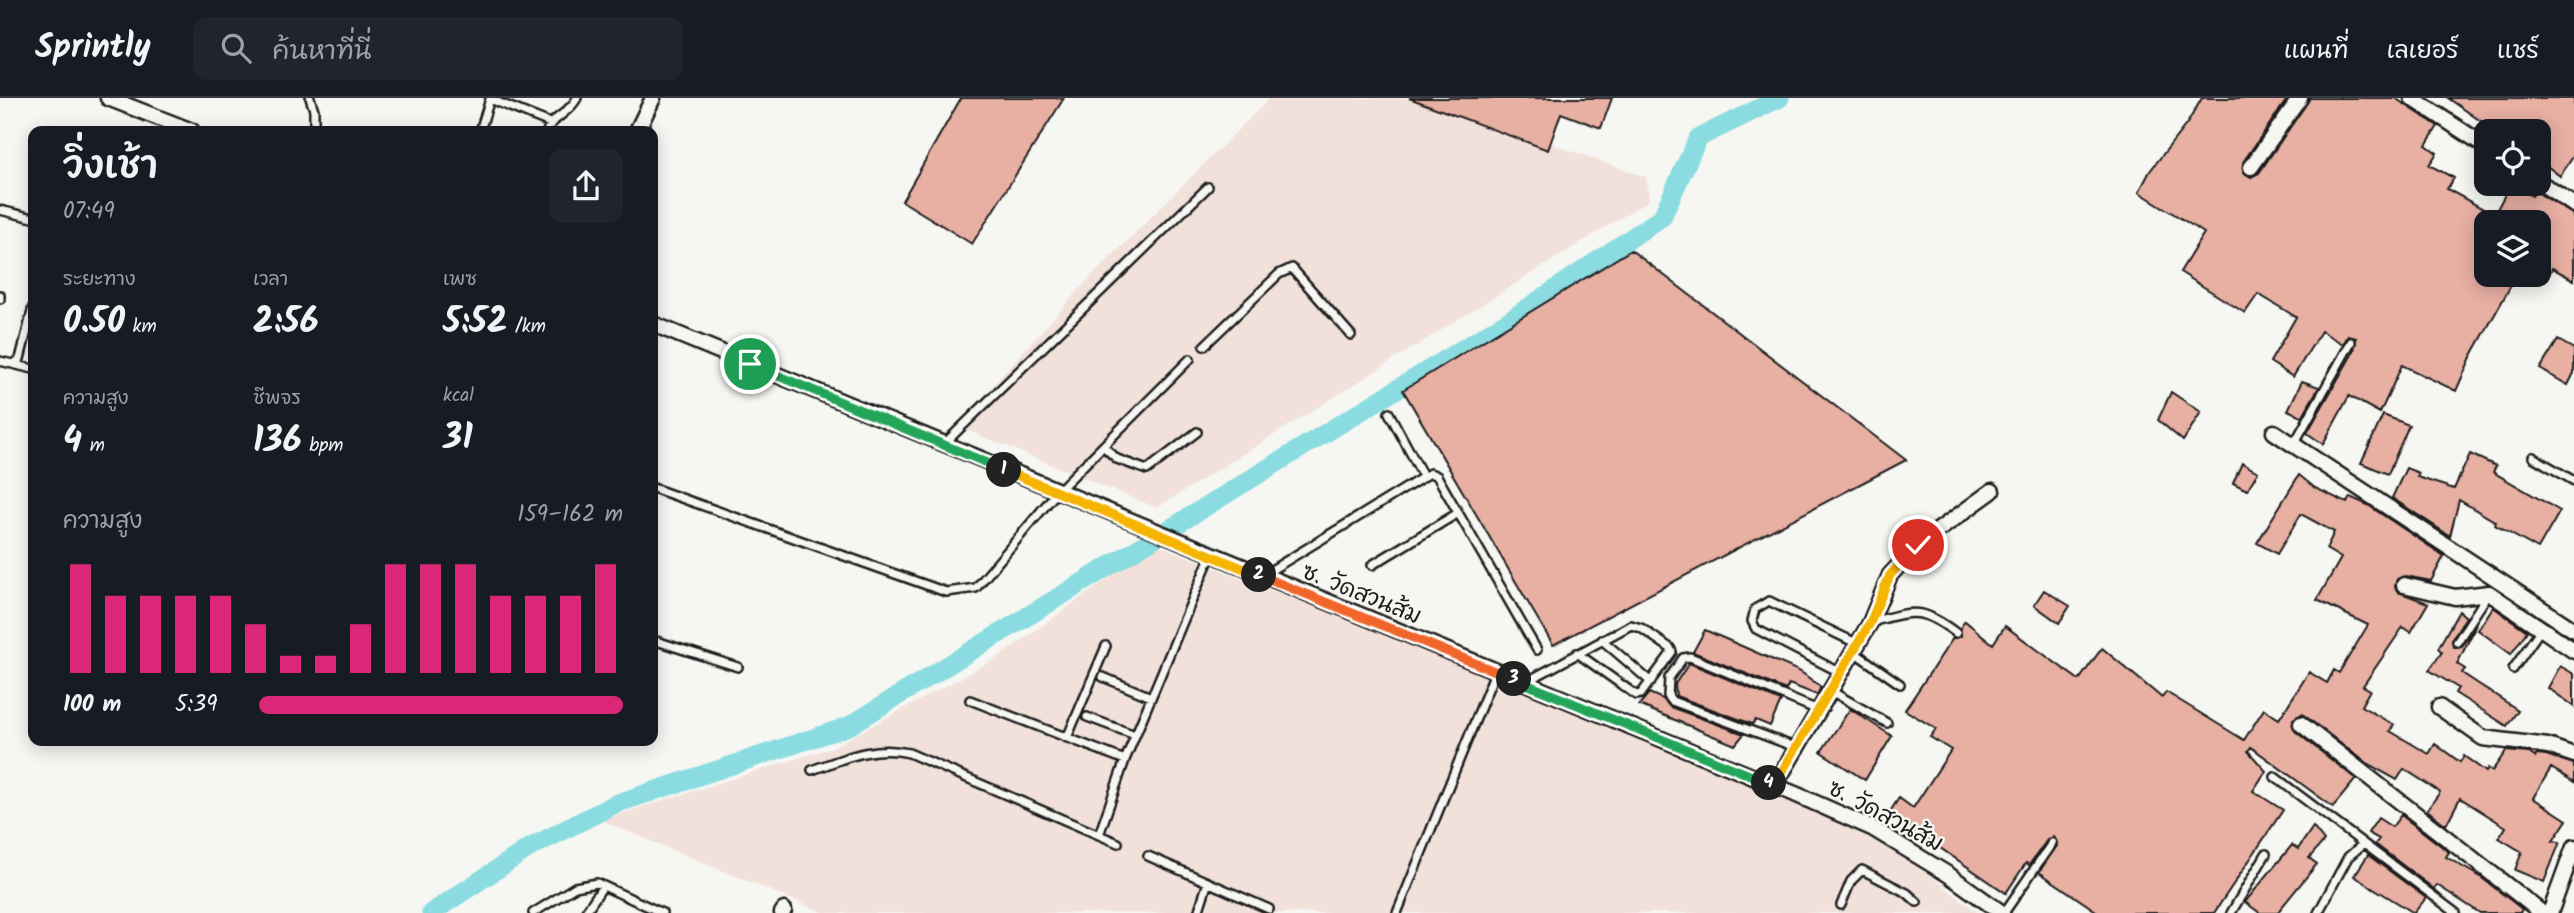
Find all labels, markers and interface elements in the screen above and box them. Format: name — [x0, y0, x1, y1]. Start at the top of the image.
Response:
search box — [193, 17, 683, 80]
text: Sprintly — [35, 22, 151, 75]
icon: search — [217, 29, 255, 67]
text: ค้นหาที่นี่ — [273, 31, 371, 73]
text: แผนที่ — [2284, 32, 2349, 71]
text: เลเยอร์ — [2387, 32, 2459, 71]
text: แชร์ — [2497, 32, 2539, 71]
map controls — [2474, 119, 2551, 287]
button: locate — [2474, 119, 2551, 196]
text: วิ่งเช้า — [63, 138, 158, 198]
button: share — [549, 149, 623, 223]
text: 07:49 — [63, 194, 115, 230]
button: layers — [2474, 210, 2551, 287]
text: ระยะทาง — [63, 265, 136, 295]
text: เวลา — [253, 265, 288, 295]
text: เพซ — [443, 265, 477, 295]
text: 0.50 — [63, 295, 125, 351]
text: 2:56 — [253, 295, 319, 351]
text: 5:52 — [443, 295, 507, 351]
text: km — [125, 312, 157, 342]
text: /km — [507, 312, 546, 342]
pin — [720, 334, 780, 394]
icon: arrive — [731, 345, 769, 383]
text: kcal — [443, 381, 474, 411]
text: ความสูง — [63, 384, 129, 414]
text: ชีพจร — [253, 384, 301, 414]
text: 31 — [443, 411, 473, 467]
text: 4 — [63, 414, 82, 470]
text: 136 — [253, 414, 302, 470]
text: m — [82, 431, 105, 461]
text: bpm — [302, 431, 344, 461]
pin: 1 — [986, 452, 1021, 488]
text: 1 — [1001, 454, 1006, 484]
text: 159–162 m — [517, 497, 623, 533]
text: ความสูง — [63, 504, 142, 540]
pin — [1888, 515, 1948, 575]
icon: check — [1899, 526, 1937, 564]
street label: ซ. วัดสวนส้ม — [1296, 554, 1427, 635]
pin: 2 — [1242, 558, 1276, 592]
text: 2 — [1253, 559, 1264, 589]
pin: 3 — [1496, 662, 1532, 696]
text: 3 — [1508, 663, 1519, 693]
text: 100 m — [63, 687, 121, 723]
text: 5:39 — [175, 687, 217, 723]
pin: 4 — [1752, 766, 1786, 800]
text: 4 — [1763, 767, 1774, 797]
street label: ซ. วัดสวนส้ม — [1821, 771, 1949, 862]

